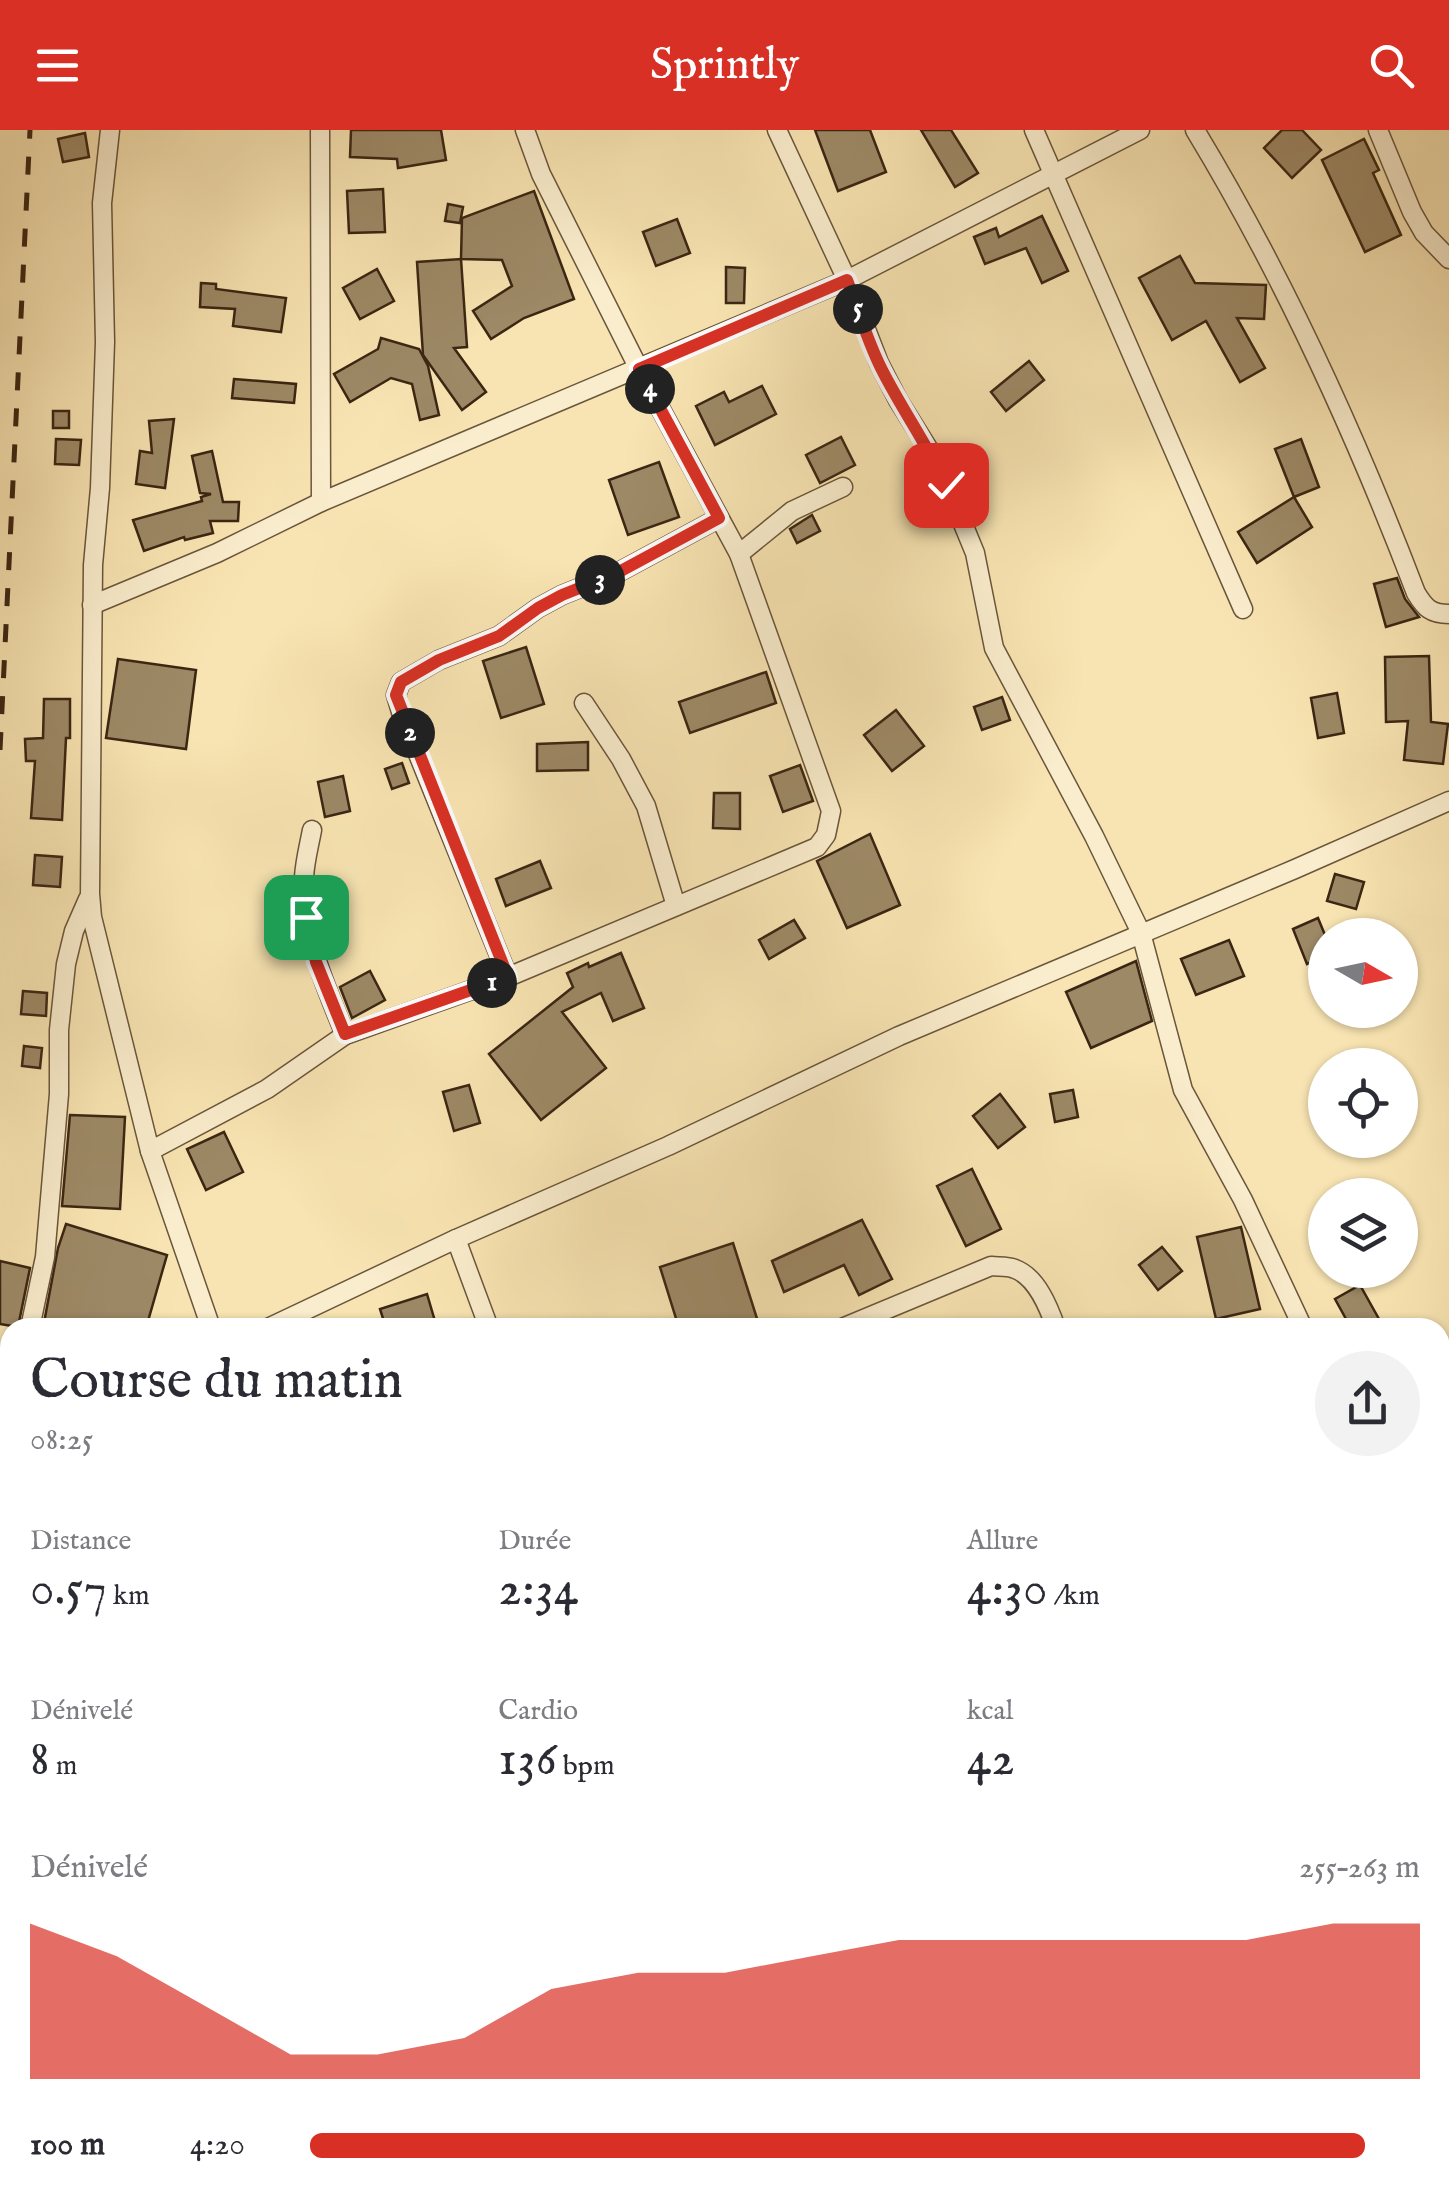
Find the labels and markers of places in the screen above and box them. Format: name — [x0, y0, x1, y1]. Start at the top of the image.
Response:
pin: 5 — [833, 284, 883, 334]
pin: 4 — [625, 364, 675, 414]
pin — [904, 443, 989, 528]
pin: 3 — [575, 555, 625, 605]
pin: 2 — [385, 708, 435, 758]
pin — [264, 875, 349, 960]
pin: 1 — [467, 958, 517, 1008]

